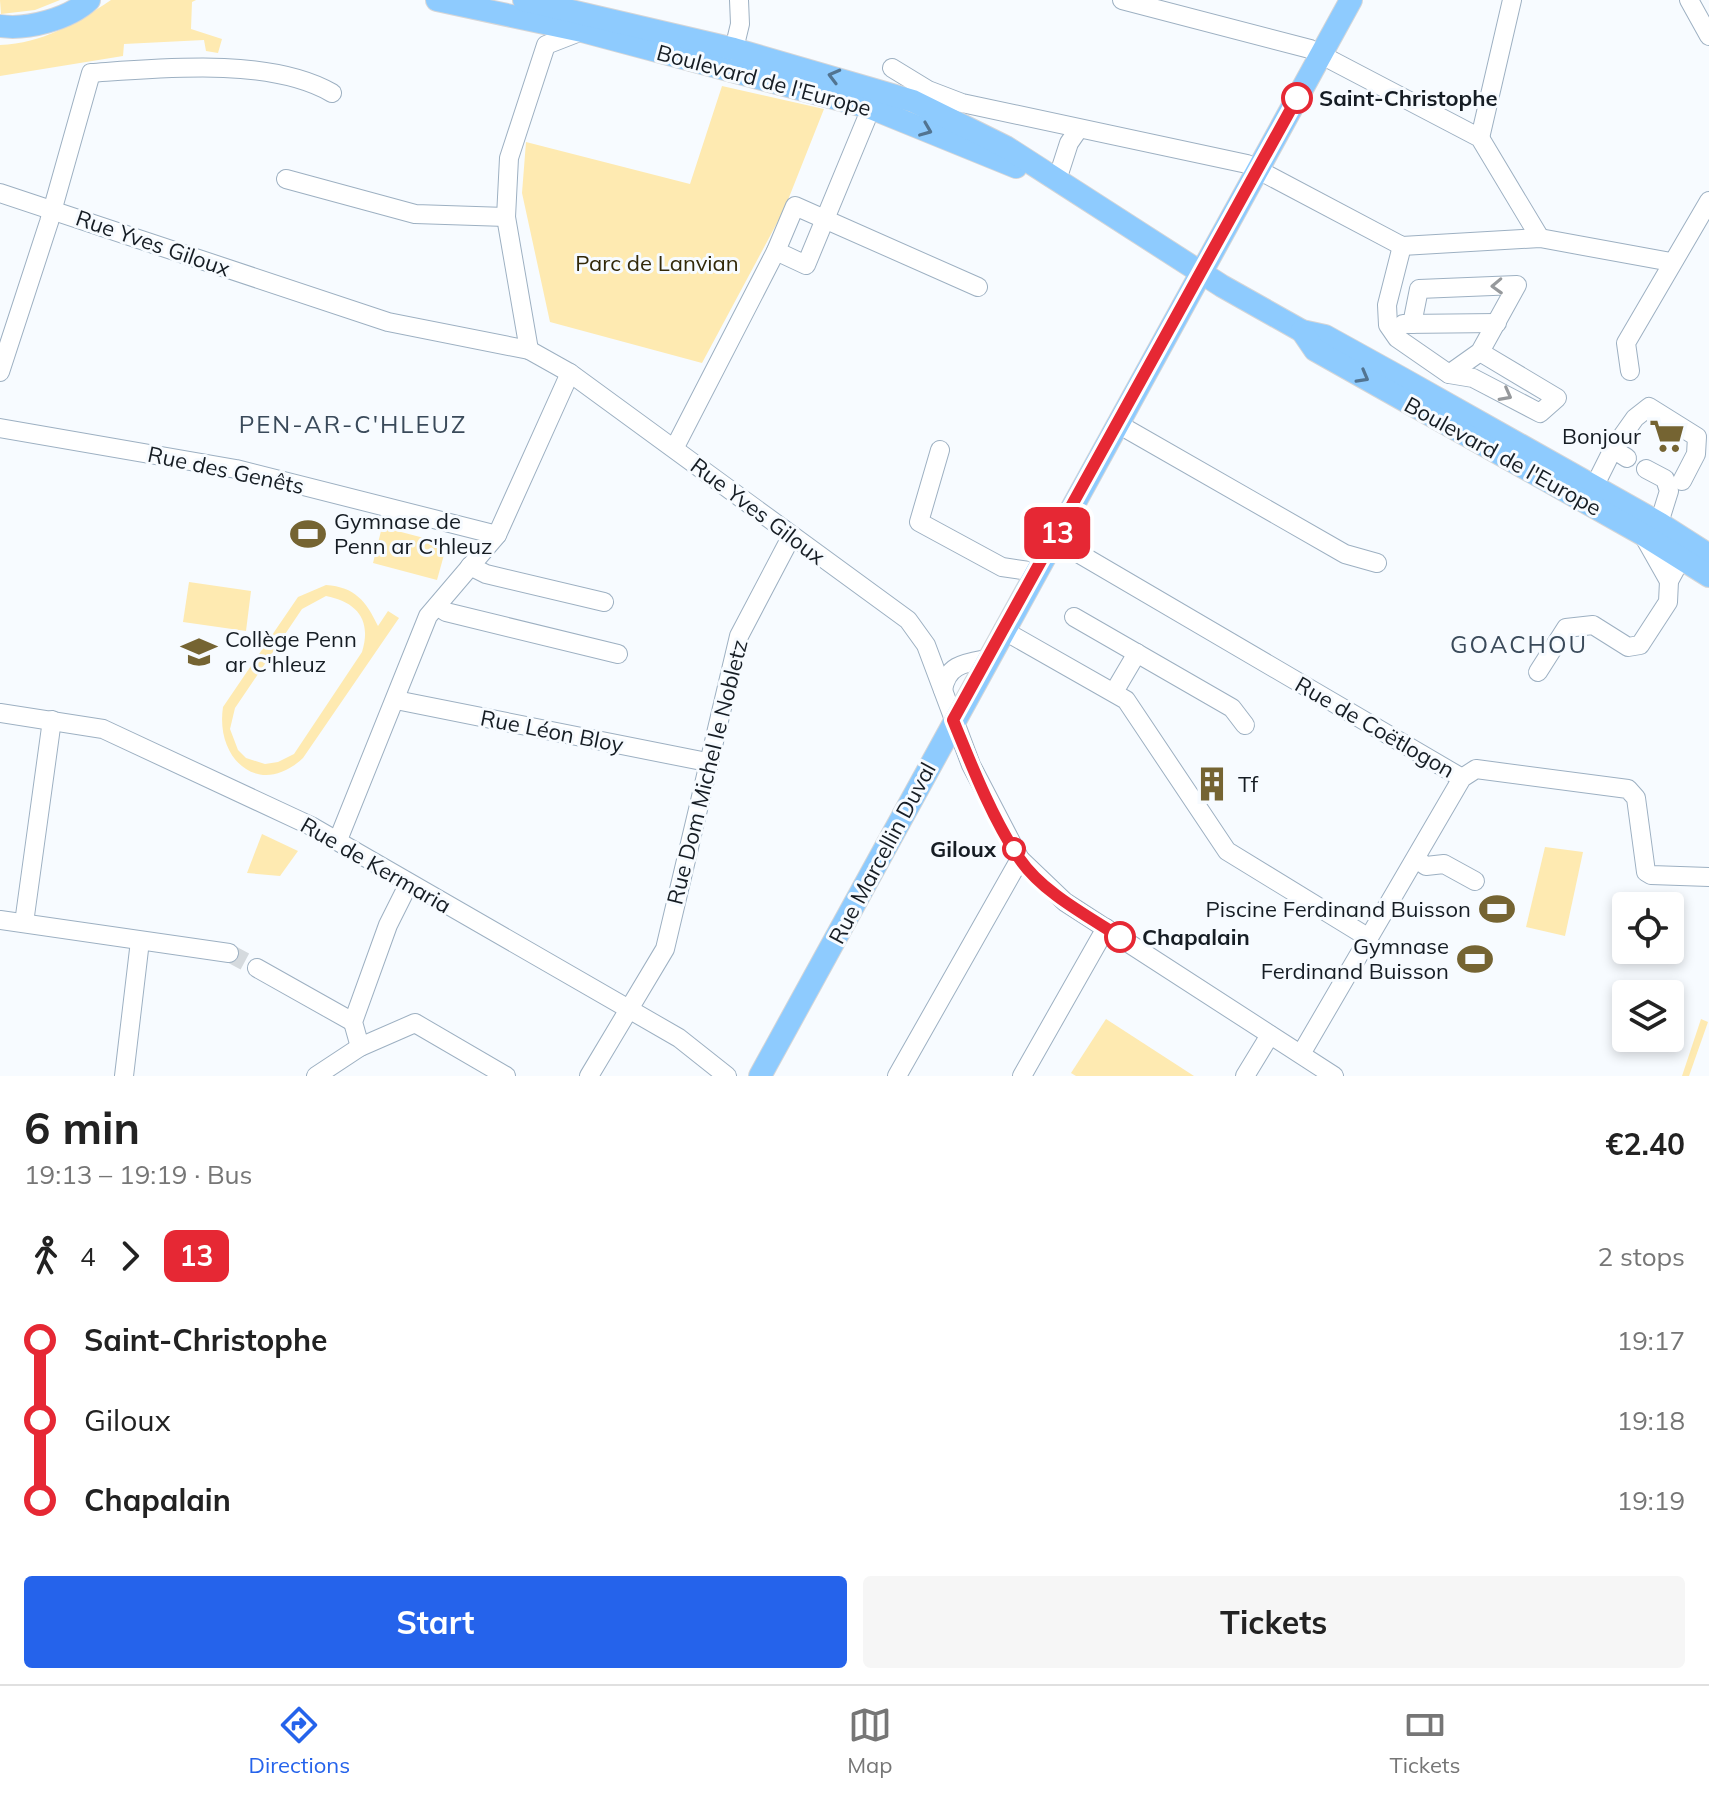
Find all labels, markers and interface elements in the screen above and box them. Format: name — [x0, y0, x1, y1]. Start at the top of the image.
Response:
street label: Boulevard de l'Europe — [654, 38, 874, 122]
one-way arrow — [828, 69, 842, 85]
marker: Saint-Christophe — [1282, 83, 1312, 113]
place label: Saint-Christophe — [1319, 84, 1498, 112]
one-way arrow — [918, 120, 932, 136]
street label: Rue Yves Giloux — [72, 204, 234, 283]
park label: Parc de Lanvian — [575, 249, 739, 277]
one-way arrow — [1490, 277, 1503, 294]
one-way arrow — [1354, 367, 1369, 383]
one-way arrow — [1497, 385, 1512, 401]
street label: Boulevard de l'Europe — [1400, 390, 1606, 522]
district label: PEN-AR-C'HLEUZ — [239, 409, 467, 439]
supermarket icon: Bonjour — [1648, 417, 1686, 455]
place label: Bonjour — [1562, 422, 1641, 450]
street label: Rue des Genêts — [145, 440, 307, 500]
street label: Rue Yves Giloux — [685, 451, 831, 571]
place label: Gymnase de Penn ar C'hleuz — [334, 507, 492, 560]
line badge: 13 — [1021, 507, 1093, 559]
sports icon: Gymnase de Penn ar C'hleuz — [289, 515, 327, 553]
text: 13 — [1040, 515, 1074, 550]
place label: Collège Penn ar C'hleuz — [225, 625, 357, 678]
district label: GOACHOU — [1450, 629, 1588, 659]
school or university icon: Collège Penn ar C'hleuz — [180, 633, 218, 671]
street label: Rue Dom Michel le Nobletz — [661, 637, 753, 907]
street label: Rue de Coëtlogon — [1290, 670, 1460, 784]
street label: Rue Léon Bloy — [478, 703, 626, 759]
street label: Rue Marcellin Duval — [822, 757, 942, 949]
building icon: Tf — [1193, 765, 1231, 803]
place label: Tf — [1238, 770, 1259, 798]
street label: Rue de Kermaria — [296, 811, 456, 919]
place label: Giloux — [930, 835, 997, 863]
marker: Giloux — [1003, 838, 1025, 860]
sports icon: Piscine Ferdinand Buisson — [1478, 890, 1516, 928]
map controls — [1612, 892, 1684, 1052]
button: locate — [1612, 892, 1684, 964]
place label: Piscine Ferdinand Buisson — [1206, 895, 1471, 923]
marker: Chapalain — [1105, 922, 1135, 952]
place label: Chapalain — [1142, 923, 1250, 951]
place label: Gymnase Ferdinand Buisson — [1261, 932, 1449, 985]
sports icon: Gymnase Ferdinand Buisson — [1456, 940, 1494, 978]
button: layers — [1612, 980, 1684, 1052]
text: 6 min — [24, 1100, 140, 1155]
text: €2.40 — [1606, 1125, 1685, 1163]
text: 19:13 – 19:19 · Bus — [24, 1158, 253, 1191]
icon: walk — [24, 1234, 68, 1278]
icon: forward — [108, 1234, 152, 1278]
text: 13 — [180, 1238, 213, 1273]
text: 4 — [80, 1240, 96, 1273]
text: 2 stops — [1598, 1240, 1685, 1273]
text: Saint-Christophe — [84, 1321, 327, 1359]
text: 19:17 — [1617, 1324, 1685, 1357]
text: Giloux — [84, 1401, 171, 1439]
text: 19:18 — [1617, 1404, 1685, 1437]
text: Chapalain — [84, 1481, 231, 1519]
text: 19:19 — [1617, 1484, 1685, 1517]
button: Start — [24, 1576, 847, 1668]
button: Tickets — [863, 1576, 1685, 1668]
tab: Directions — [248, 1703, 350, 1779]
tab: Map — [847, 1703, 892, 1779]
tab: Tickets — [1389, 1703, 1460, 1779]

